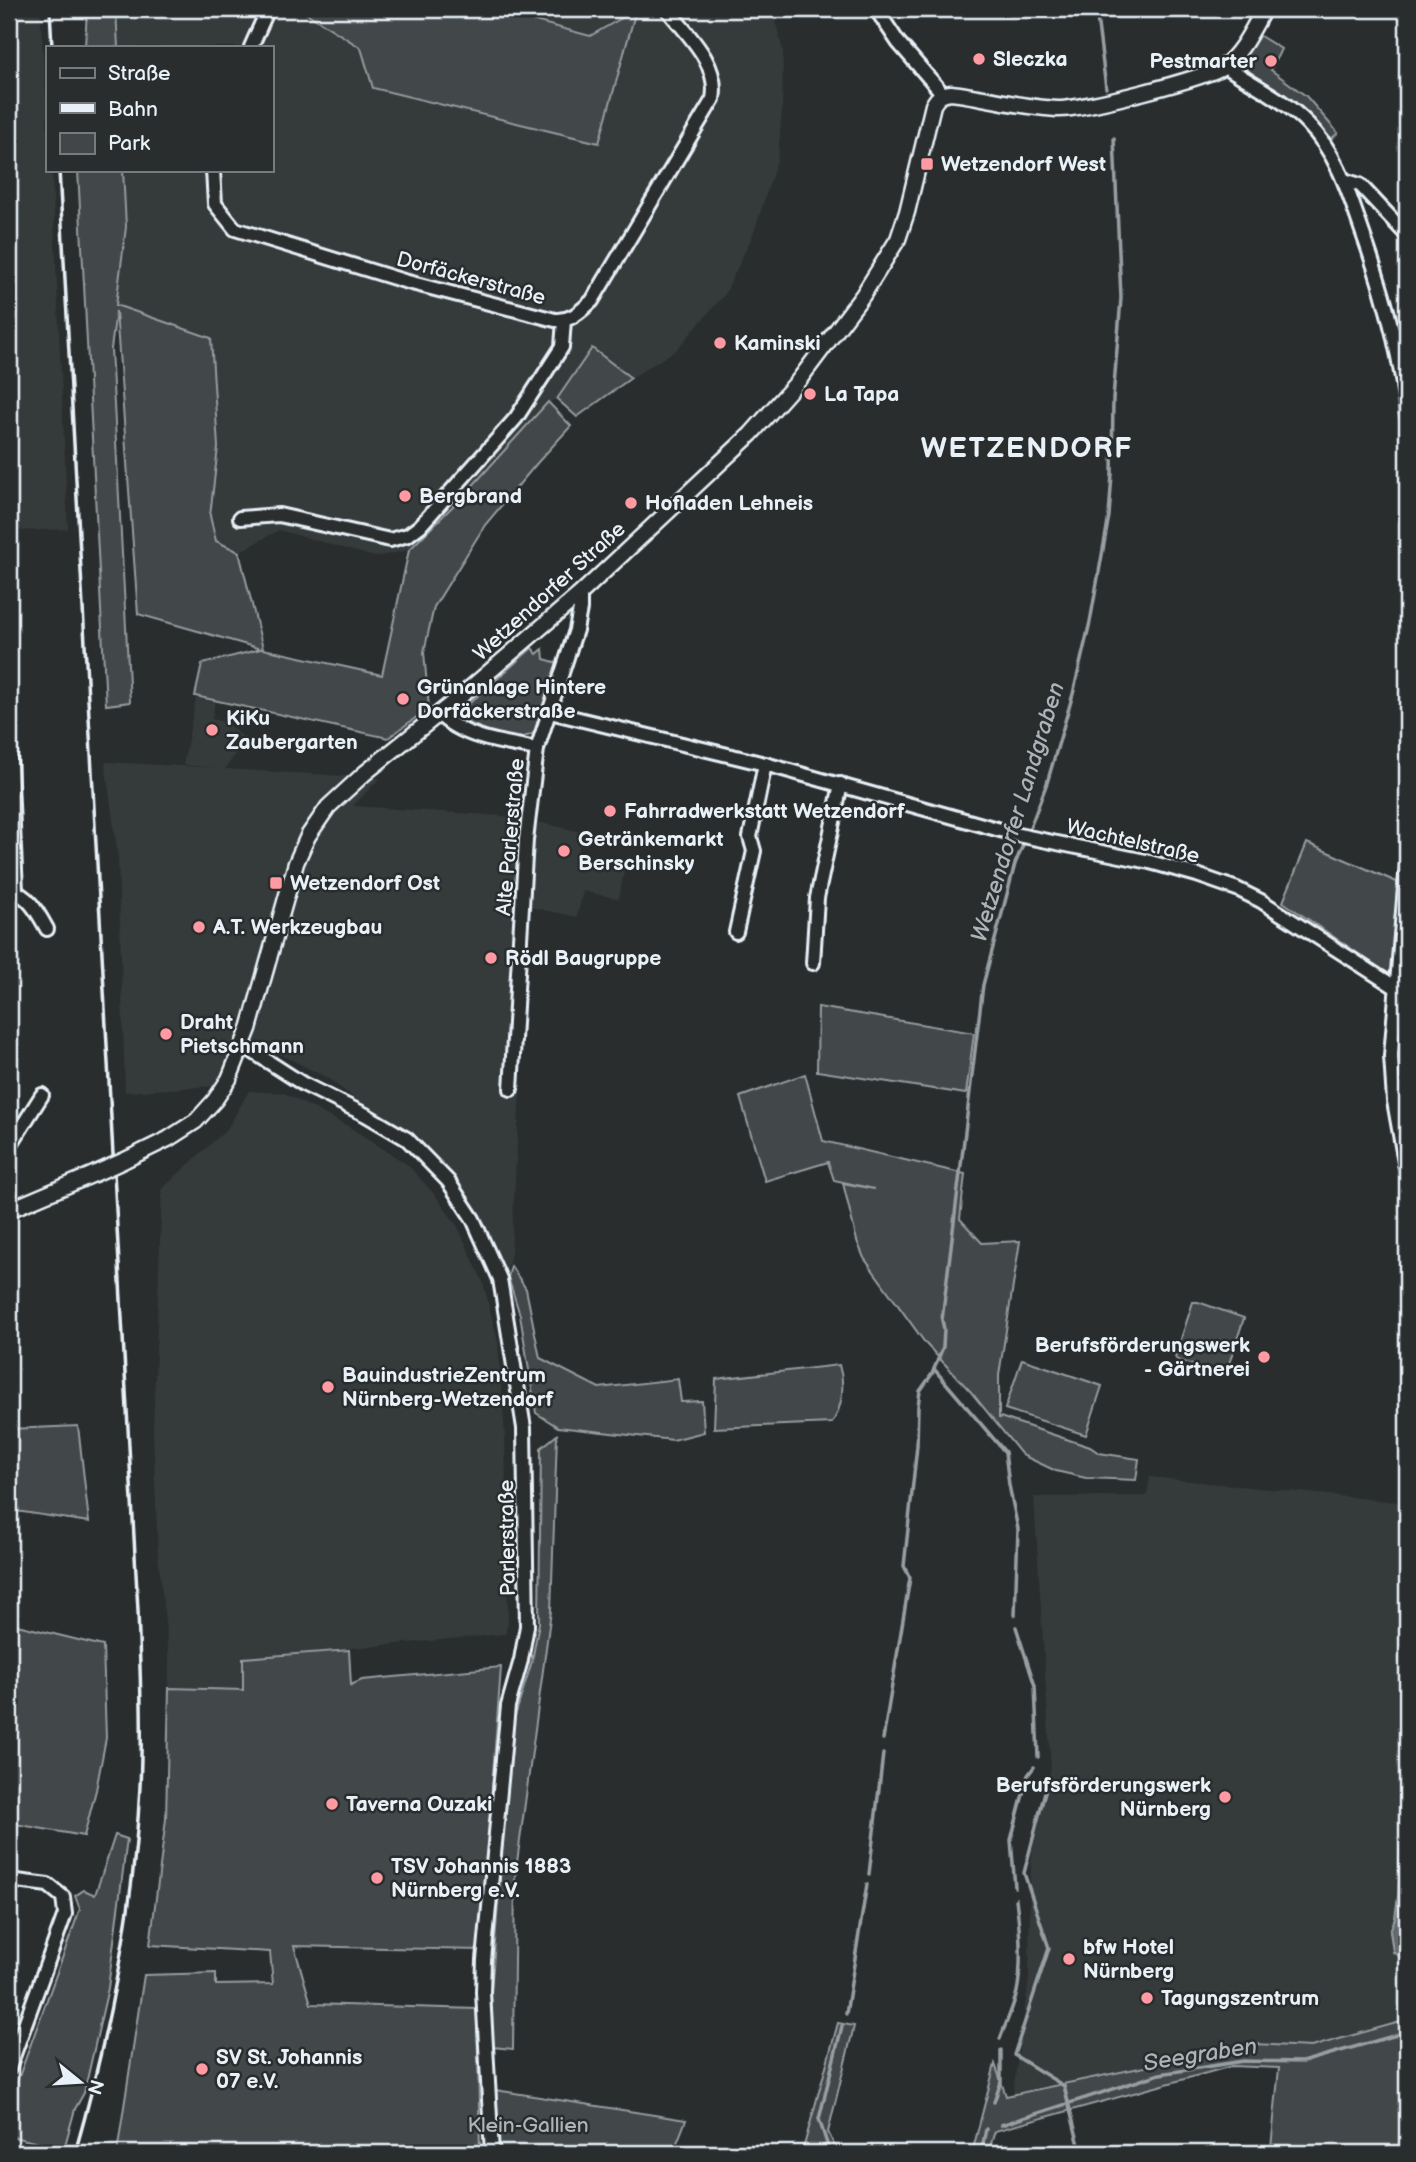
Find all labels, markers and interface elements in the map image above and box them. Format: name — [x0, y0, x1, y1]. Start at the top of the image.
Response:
legend — [46, 46, 273, 172]
place label: Sleczka — [993, 47, 1068, 72]
place label: Pestmarter — [1150, 49, 1258, 74]
marker: Sleczka — [971, 51, 987, 67]
marker: Pestmarter — [1263, 53, 1279, 69]
text: Straße — [108, 61, 170, 86]
text: Bahn — [108, 97, 158, 122]
text: Park — [108, 131, 151, 156]
place label: Wetzendorf West — [941, 152, 1106, 177]
marker: Wetzendorf West — [919, 156, 935, 172]
street label: Dorfäckerstraße — [394, 247, 548, 310]
place label: Kaminski — [734, 331, 821, 356]
marker: Kaminski — [712, 335, 728, 351]
place label: La Tapa — [824, 382, 899, 407]
marker: La Tapa — [802, 386, 818, 402]
district label: WETZENDORF — [921, 432, 1133, 465]
place label: Bergbrand — [419, 484, 522, 509]
marker: Bergbrand — [397, 488, 413, 504]
place label: Hofladen Lehneis — [645, 491, 813, 516]
marker: Hofladen Lehneis — [623, 495, 639, 511]
street label: Wetzendorfer Straße — [468, 517, 630, 666]
place label: Grünanlage Hintere Dorfäckerstraße — [417, 675, 606, 724]
water label: Wetzendorfer Landgraben — [965, 679, 1071, 946]
marker: Grünanlage Hintere Dorfäckerstraße — [395, 691, 411, 707]
place label: KiKu Zaubergarten — [226, 706, 358, 755]
marker: KiKu Zaubergarten — [204, 722, 220, 738]
street label: Alte Parlerstraße — [491, 757, 530, 917]
place label: Fahrradwerkstatt Wetzendorf — [624, 799, 906, 824]
marker: Fahrradwerkstatt Wetzendorf — [602, 803, 618, 819]
street label: Wachtelstraße — [1064, 814, 1202, 869]
place label: Getränkemarkt Berschinsky — [578, 827, 724, 876]
marker: Getränkemarkt Berschinsky — [556, 843, 572, 859]
place label: Wetzendorf Ost — [290, 871, 440, 896]
marker: Wetzendorf Ost — [268, 875, 284, 891]
place label: A.T. Werkzeugbau — [212, 915, 382, 940]
marker: A.T. Werkzeugbau — [191, 919, 207, 935]
place label: Rödl Baugruppe — [505, 946, 661, 971]
marker: Rödl Baugruppe — [483, 950, 499, 966]
place label: Draht Pietschmann — [180, 1010, 304, 1059]
marker: Draht Pietschmann — [158, 1026, 174, 1042]
place label: Berufsförderungswerk - Gärtnerei — [1035, 1333, 1250, 1382]
marker: Berufsförderungswerk - Gärtnerei — [1256, 1349, 1272, 1365]
place label: BauindustrieZentrum Nürnberg-Wetzendorf — [342, 1363, 554, 1412]
marker: BauindustrieZentrum Nürnberg-Wetzendorf — [320, 1379, 336, 1395]
street label: Parlerstraße — [494, 1480, 521, 1596]
place label: Berufsförderungswerk Nürnberg — [996, 1773, 1211, 1822]
marker: Berufsförderungswerk Nürnberg — [1217, 1789, 1233, 1805]
place label: Taverna Ouzaki — [346, 1792, 492, 1817]
marker: Taverna Ouzaki — [324, 1796, 340, 1812]
place label: TSV Johannis 1883 Nürnberg e.V. — [391, 1854, 571, 1903]
marker: TSV Johannis 1883 Nürnberg e.V. — [369, 1870, 385, 1886]
place label: bfw Hotel Nürnberg — [1083, 1935, 1174, 1984]
marker: bfw Hotel Nürnberg — [1061, 1951, 1077, 1967]
place label: Tagungszentrum — [1161, 1986, 1319, 2011]
marker: Tagungszentrum — [1139, 1990, 1155, 2006]
water label: Seegraben — [1141, 2032, 1259, 2078]
place label: SV St. Johannis 07 e.V. — [216, 2045, 362, 2094]
north arrow — [46, 2046, 116, 2116]
marker: SV St. Johannis 07 e.V. — [194, 2061, 210, 2077]
text: N — [82, 2076, 108, 2097]
park label: Klein-Gallien — [467, 2113, 589, 2138]

